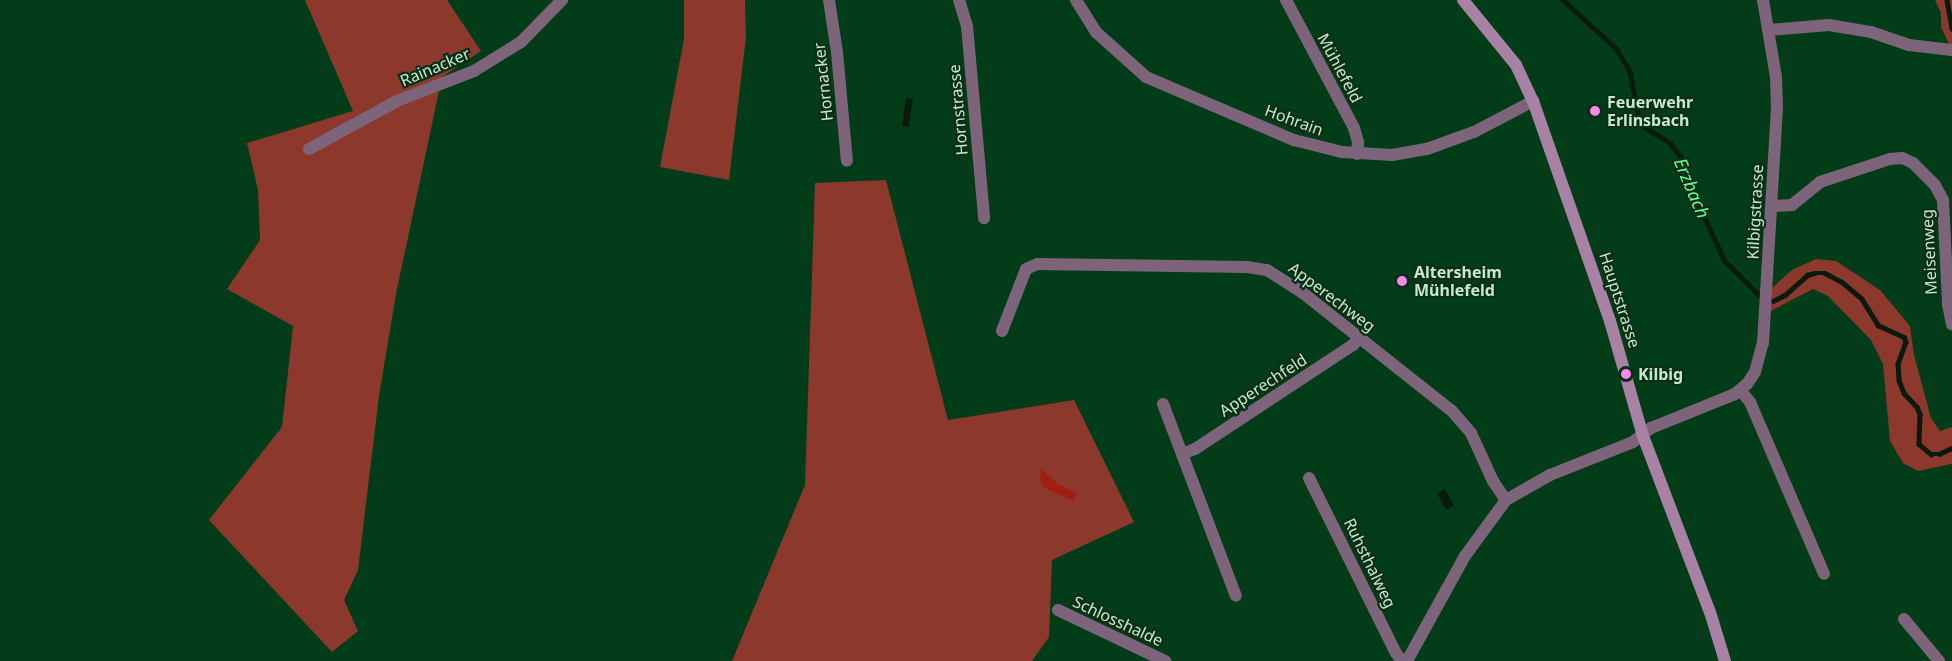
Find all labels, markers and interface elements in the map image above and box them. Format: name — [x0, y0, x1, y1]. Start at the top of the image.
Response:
street label: Mühlefeld — [1314, 30, 1366, 106]
street label: Hornacker — [809, 42, 837, 122]
street label: Rainacker — [397, 44, 473, 90]
street label: Hornstrasse — [944, 64, 972, 156]
place label: Feuerwehr Erlinsbach — [1607, 92, 1693, 130]
street label: Hohrain — [1262, 101, 1326, 139]
marker: Feuerwehr Erlinsbach — [1588, 104, 1602, 118]
water label: Erzbach — [1670, 154, 1714, 222]
street label: Kilbigstrasse — [1743, 164, 1767, 260]
street label: Meisenweg — [1917, 209, 1941, 295]
street label: Hauptstrasse — [1596, 250, 1644, 350]
street label: Apperechweg — [1285, 258, 1379, 336]
place label: Altersheim Mühlefeld — [1414, 262, 1502, 300]
marker: Altersheim Mühlefeld — [1395, 274, 1409, 288]
street label: Apperechfeld — [1216, 350, 1310, 420]
place label: Kilbig — [1638, 364, 1683, 384]
marker: Kilbig — [1619, 367, 1633, 381]
street label: Ruhsthalweg — [1340, 515, 1400, 611]
street label: Schlosshalde — [1070, 592, 1166, 650]

